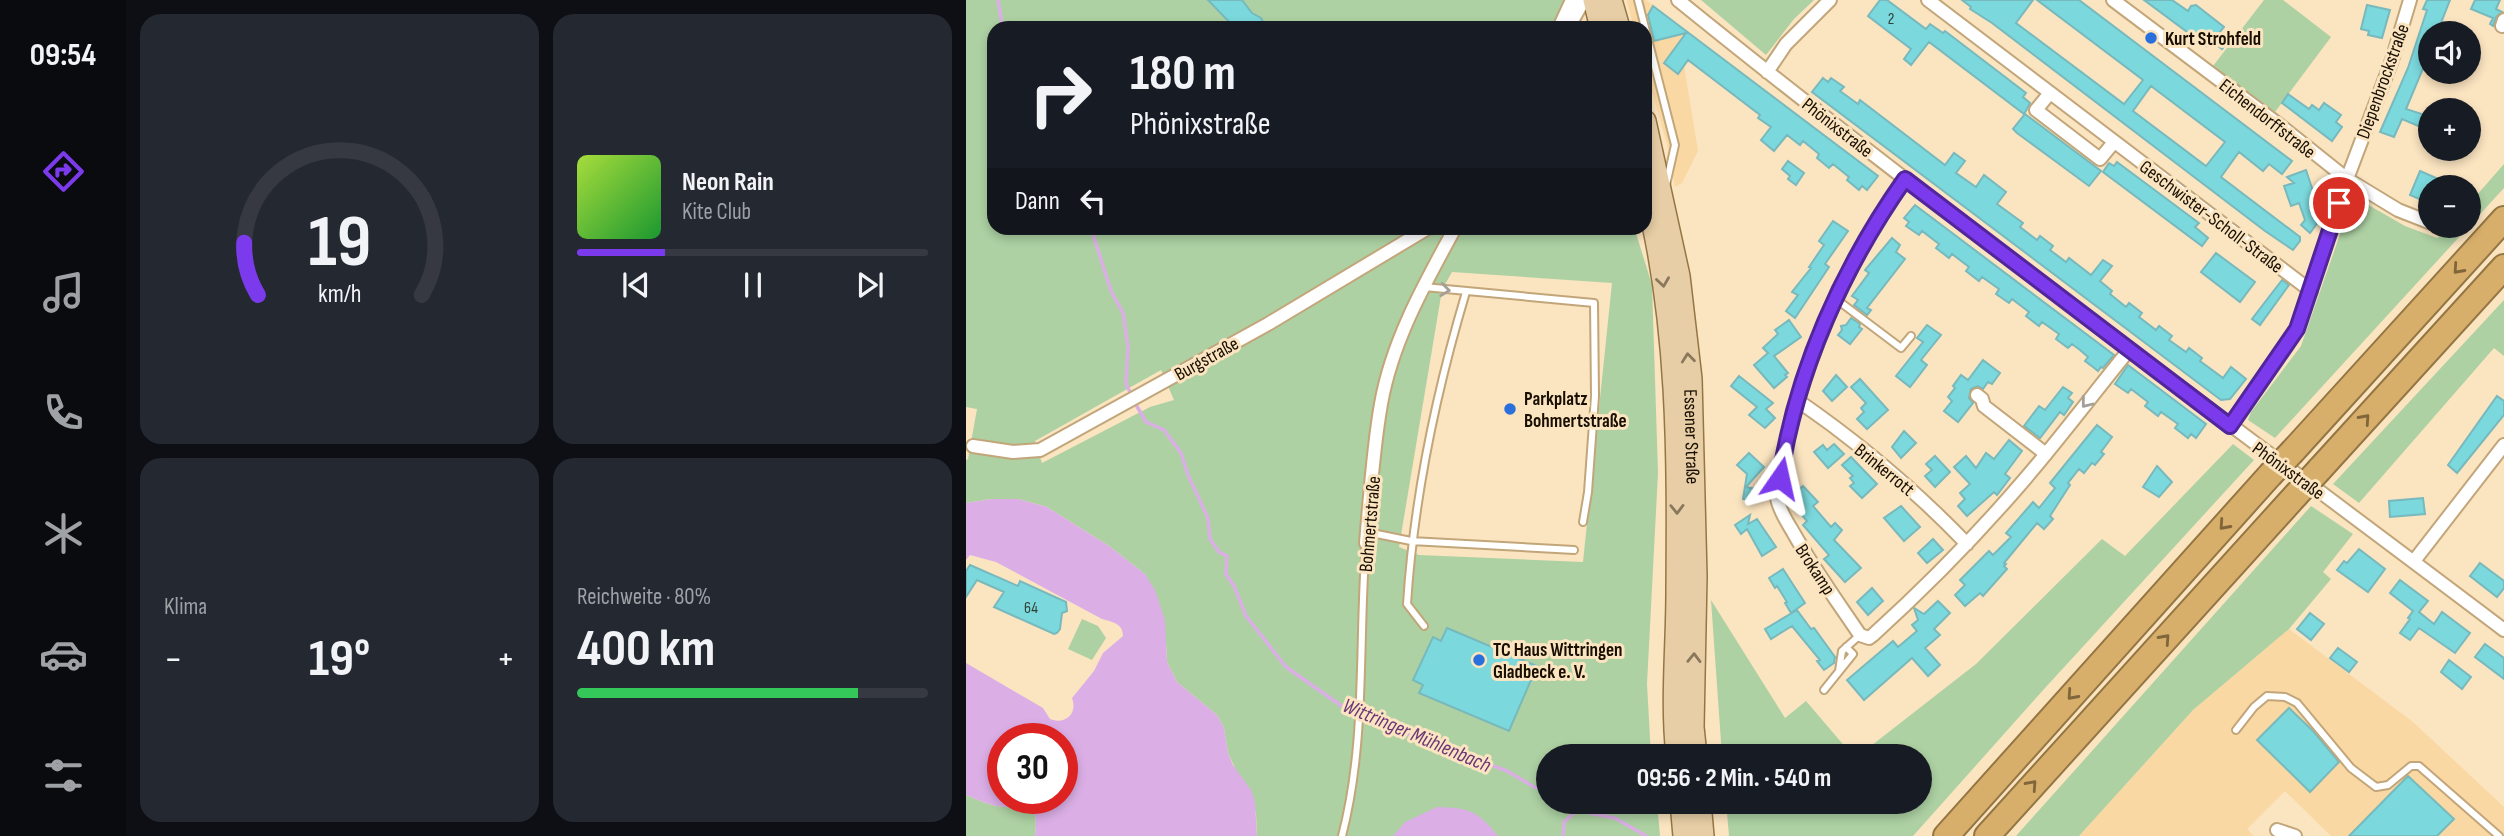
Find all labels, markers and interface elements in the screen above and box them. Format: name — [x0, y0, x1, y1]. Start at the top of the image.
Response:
house number: 2 — [1888, 10, 1894, 29]
street label: Diepenbrockstraße — [2352, 21, 2415, 142]
map controls — [2418, 21, 2481, 238]
button: sound — [2418, 21, 2481, 84]
place label: Kurt Strohfeld — [2165, 28, 2261, 51]
marker: Kurt Strohfeld — [2143, 30, 2159, 46]
text: 09:54 — [30, 36, 96, 75]
text: 180 m — [1130, 45, 1236, 104]
icon: right — [1015, 49, 1106, 140]
street label: Eichendorffstraße — [2214, 74, 2320, 164]
street label: Phönixstraße — [1797, 93, 1877, 163]
button: + — [2418, 98, 2481, 161]
text: Phönixstraße — [1130, 105, 1271, 144]
icon: directions — [39, 147, 88, 196]
street label: Geschwister-Scholl-Straße — [2135, 156, 2287, 279]
text: Neon Rain — [682, 167, 774, 198]
pin — [2309, 173, 2369, 233]
button: − — [2418, 175, 2481, 238]
icon: left — [1074, 182, 1112, 220]
icon: arrive — [2320, 184, 2358, 222]
text: Dann — [1015, 186, 1060, 217]
text: Kite Club — [682, 198, 751, 226]
text: 19 — [308, 200, 371, 288]
one-way arrow — [2454, 261, 2466, 274]
icon: previous — [617, 266, 655, 304]
icon: pause — [734, 266, 772, 304]
icon: next — [851, 266, 889, 304]
icon: music — [39, 268, 88, 317]
one-way arrow — [1655, 276, 1670, 288]
text: km/h — [318, 279, 361, 310]
one-way arrow — [1439, 282, 1451, 297]
street label: Burgstraße — [1171, 332, 1243, 386]
one-way arrow — [1681, 352, 1696, 363]
icon: phone — [39, 388, 88, 437]
place label: Parkplatz Bohmertstraße — [1524, 388, 1627, 433]
street label: Essener Straße — [1678, 389, 1704, 485]
one-way arrow — [2082, 395, 2095, 408]
marker: Parkplatz Bohmertstraße — [1502, 401, 1518, 417]
one-way arrow — [2357, 414, 2369, 427]
street label: Phönixstraße — [2248, 437, 2329, 505]
street label: Brinkerrott — [1850, 439, 1919, 501]
position arrow — [1743, 441, 1817, 515]
street label: Bohmertstraße — [1355, 475, 1386, 573]
one-way arrow — [1669, 503, 1684, 514]
icon: climate — [39, 509, 88, 558]
one-way arrow — [2220, 517, 2232, 530]
street label: Brokamp — [1790, 540, 1840, 600]
text: Reichweite · 80% — [577, 583, 711, 611]
text: Klima — [164, 593, 207, 621]
house number: 64 — [1024, 599, 1038, 618]
text: 400 km — [577, 618, 715, 681]
text: 19° — [309, 628, 370, 691]
icon: car — [39, 630, 88, 679]
one-way arrow — [2157, 634, 2169, 647]
text: − — [164, 637, 183, 682]
text: + — [496, 637, 515, 682]
place label: TC Haus Wittringen Gladbeck e. V. — [1493, 639, 1623, 684]
marker: TC Haus Wittringen Gladbeck e. V. — [1471, 652, 1487, 668]
one-way arrow — [1687, 653, 1702, 664]
one-way arrow — [2068, 687, 2080, 700]
water label: Wittringer Mühlenbach — [1339, 693, 1495, 778]
speed limit sign: 30 — [987, 723, 1078, 814]
icon: filters — [39, 751, 88, 800]
text: 09:56 · 2 Min. · 540 m — [1637, 763, 1831, 794]
one-way arrow — [2024, 780, 2037, 793]

